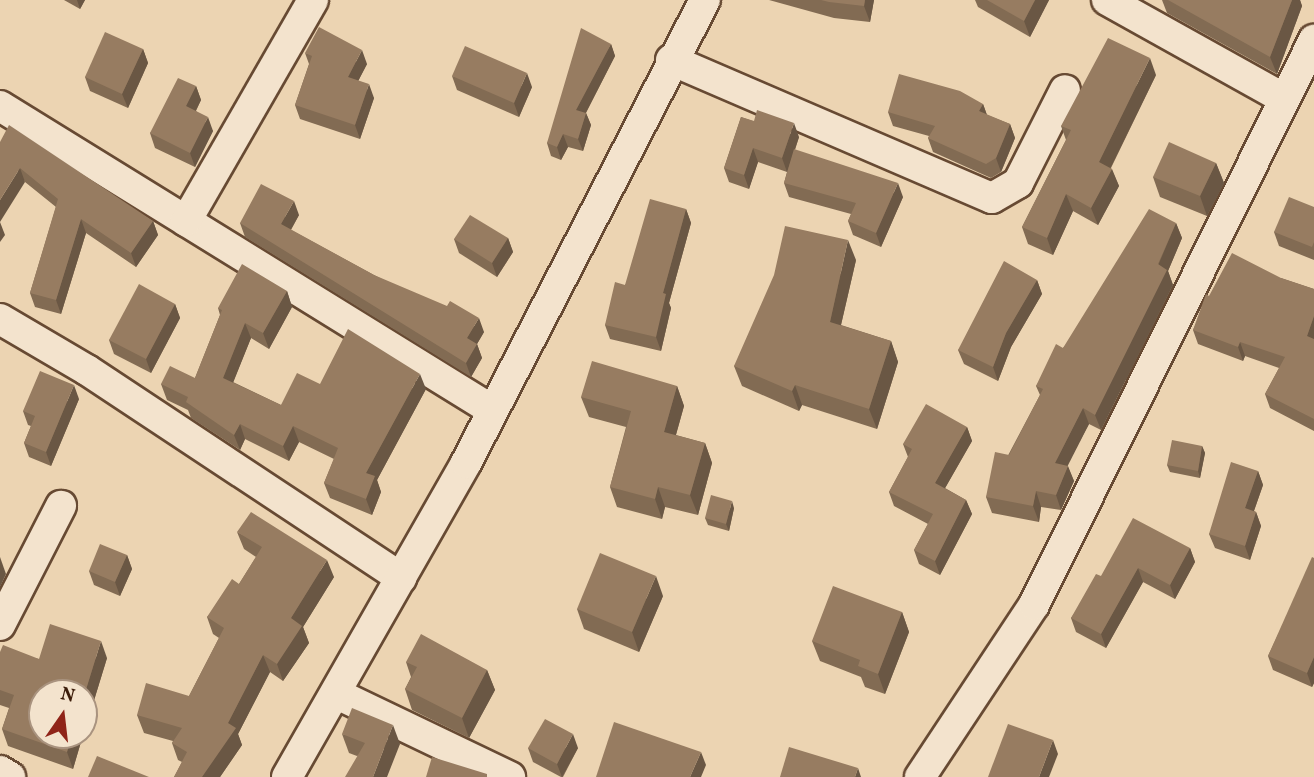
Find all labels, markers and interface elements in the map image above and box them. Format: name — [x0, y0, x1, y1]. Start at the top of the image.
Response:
north arrow — [28, 679, 98, 749]
text: N — [58, 681, 77, 710]

